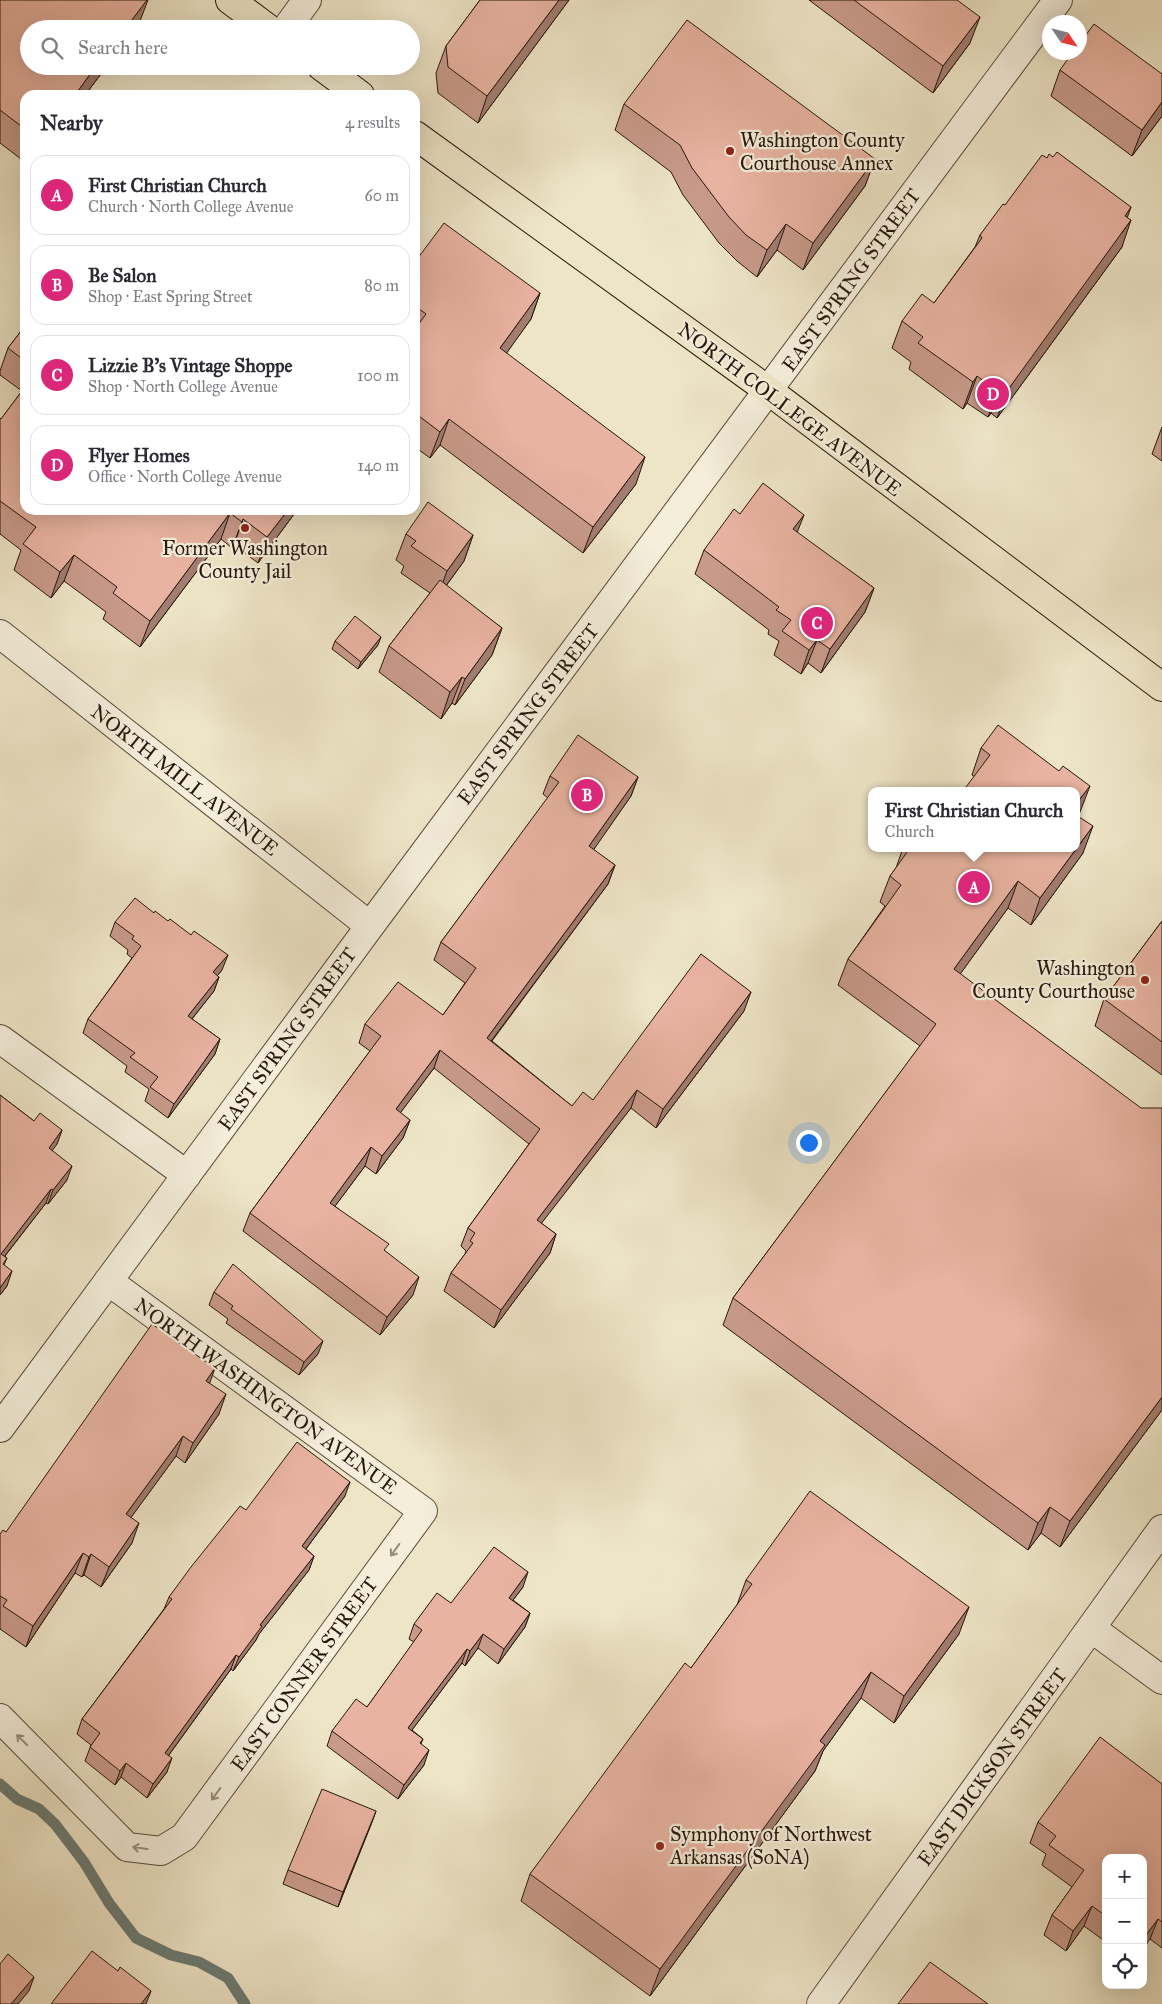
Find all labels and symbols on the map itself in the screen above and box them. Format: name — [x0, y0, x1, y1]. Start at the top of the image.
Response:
north arrow — [1042, 15, 1087, 60]
place label: Washington County Courthouse Annex — [740, 128, 905, 175]
marker: Washington County Courthouse Annex — [724, 145, 736, 157]
street label: EAST SPRING STREET — [777, 184, 926, 376]
street label: NORTH COLLEGE AVENUE — [673, 317, 907, 501]
pin: D — [977, 375, 1009, 413]
marker: Former Washington County Jail — [239, 522, 251, 534]
place label: Former Washington County Jail — [162, 536, 328, 584]
pin: C — [801, 604, 833, 642]
street label: EAST SPRING STREET — [452, 619, 604, 809]
street label: NORTH MILL AVENUE — [87, 699, 283, 861]
pin: B — [571, 776, 603, 814]
pin: A — [958, 868, 990, 906]
street label: EAST SPRING STREET — [213, 943, 362, 1135]
place label: Washington County Courthouse — [972, 956, 1135, 1003]
marker: Washington County Courthouse — [1139, 974, 1151, 986]
your location — [796, 1130, 822, 1156]
street label: NORTH WASHINGTON AVENUE — [130, 1293, 402, 1499]
one-way arrow — [389, 1543, 400, 1556]
street label: EAST CONNER STREET — [225, 1572, 383, 1776]
street label: EAST DICKSON STREET — [912, 1663, 1072, 1870]
one-way arrow — [16, 1734, 28, 1746]
one-way arrow — [211, 1787, 221, 1801]
place label: Symphony of Northwest Arkansas (SoNA) — [669, 1822, 872, 1870]
marker: Symphony of Northwest Arkansas (SoNA) — [654, 1840, 666, 1852]
one-way arrow — [132, 1843, 148, 1853]

